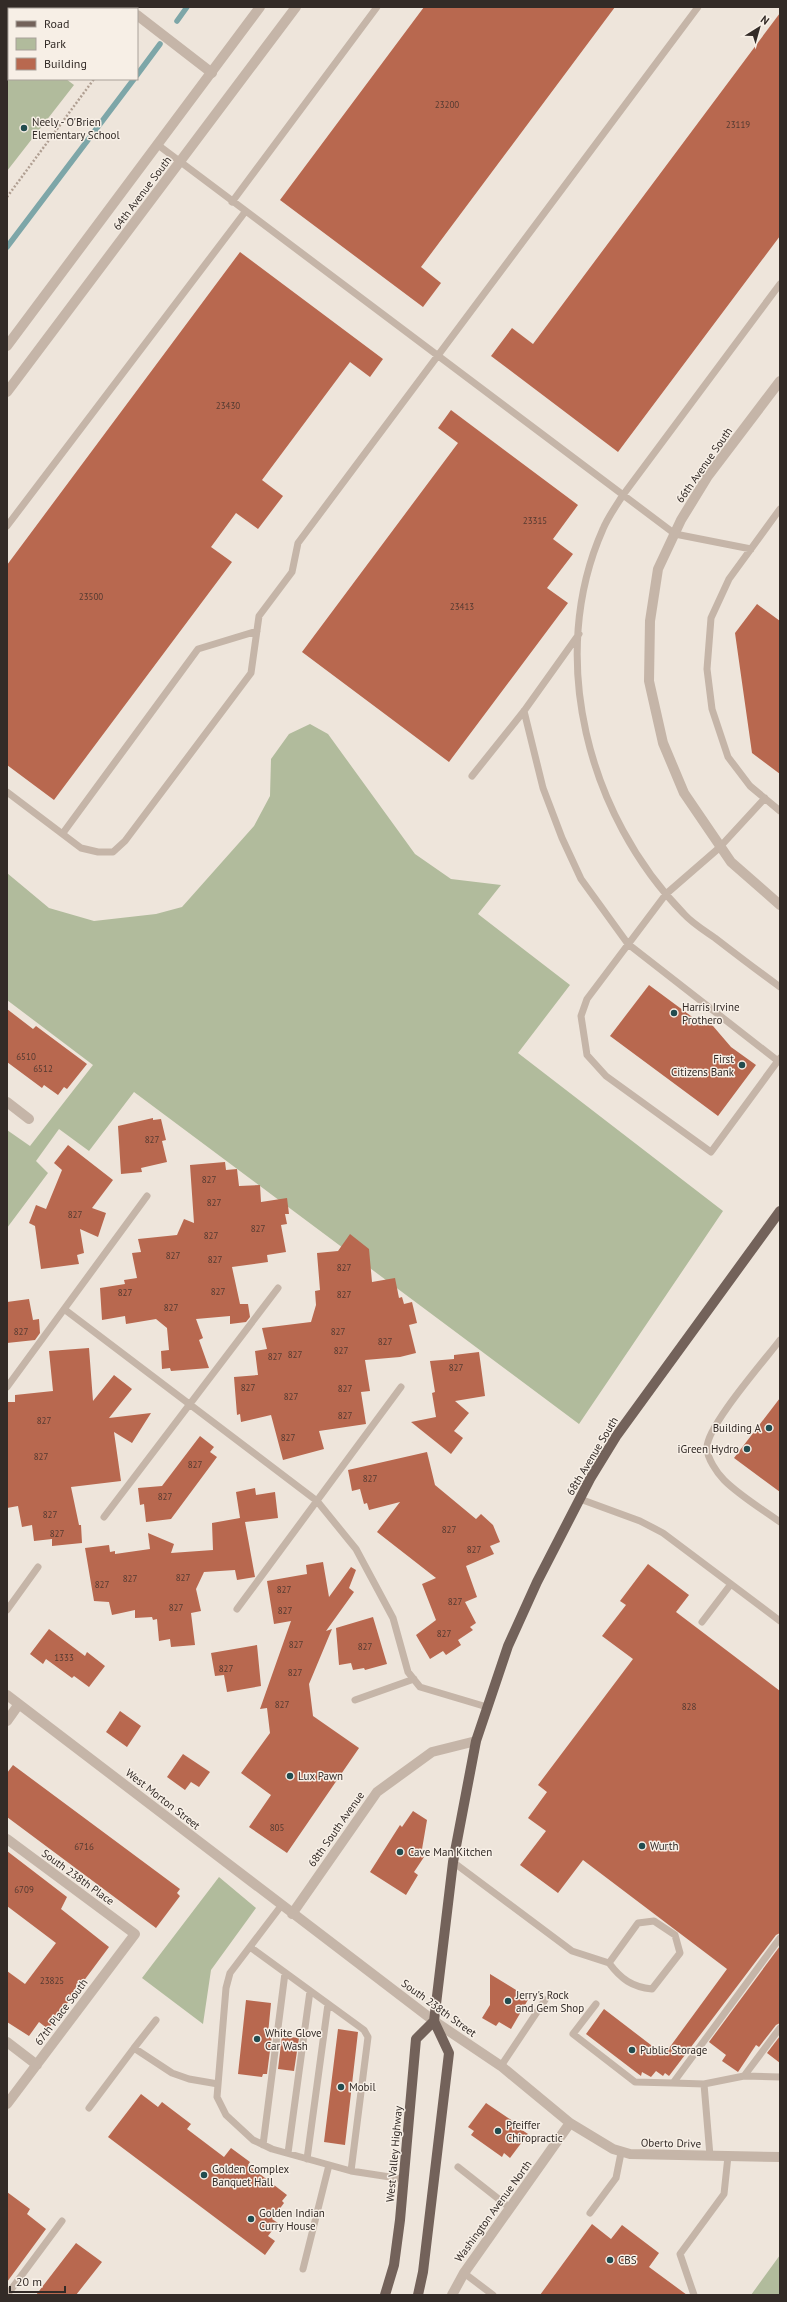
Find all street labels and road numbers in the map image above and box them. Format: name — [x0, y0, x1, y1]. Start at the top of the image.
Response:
street label: 64th Avenue South — [110, 153, 174, 233]
street label: 66th Avenue South — [673, 425, 735, 505]
street label: 68th Avenue South — [563, 1414, 621, 1498]
street label: West Morton Street — [123, 1766, 203, 1833]
street label: 68th South Avenue — [305, 1788, 367, 1869]
street label: South 238th Place — [39, 1846, 117, 1908]
street label: 67th Place South — [31, 1976, 91, 2048]
street label: South 238th Street — [399, 1976, 479, 2040]
street label: West Valley Highway — [383, 2104, 405, 2203]
street label: Oberto Drive — [641, 2135, 702, 2151]
street label: Washington Avenue North — [451, 2157, 535, 2265]

